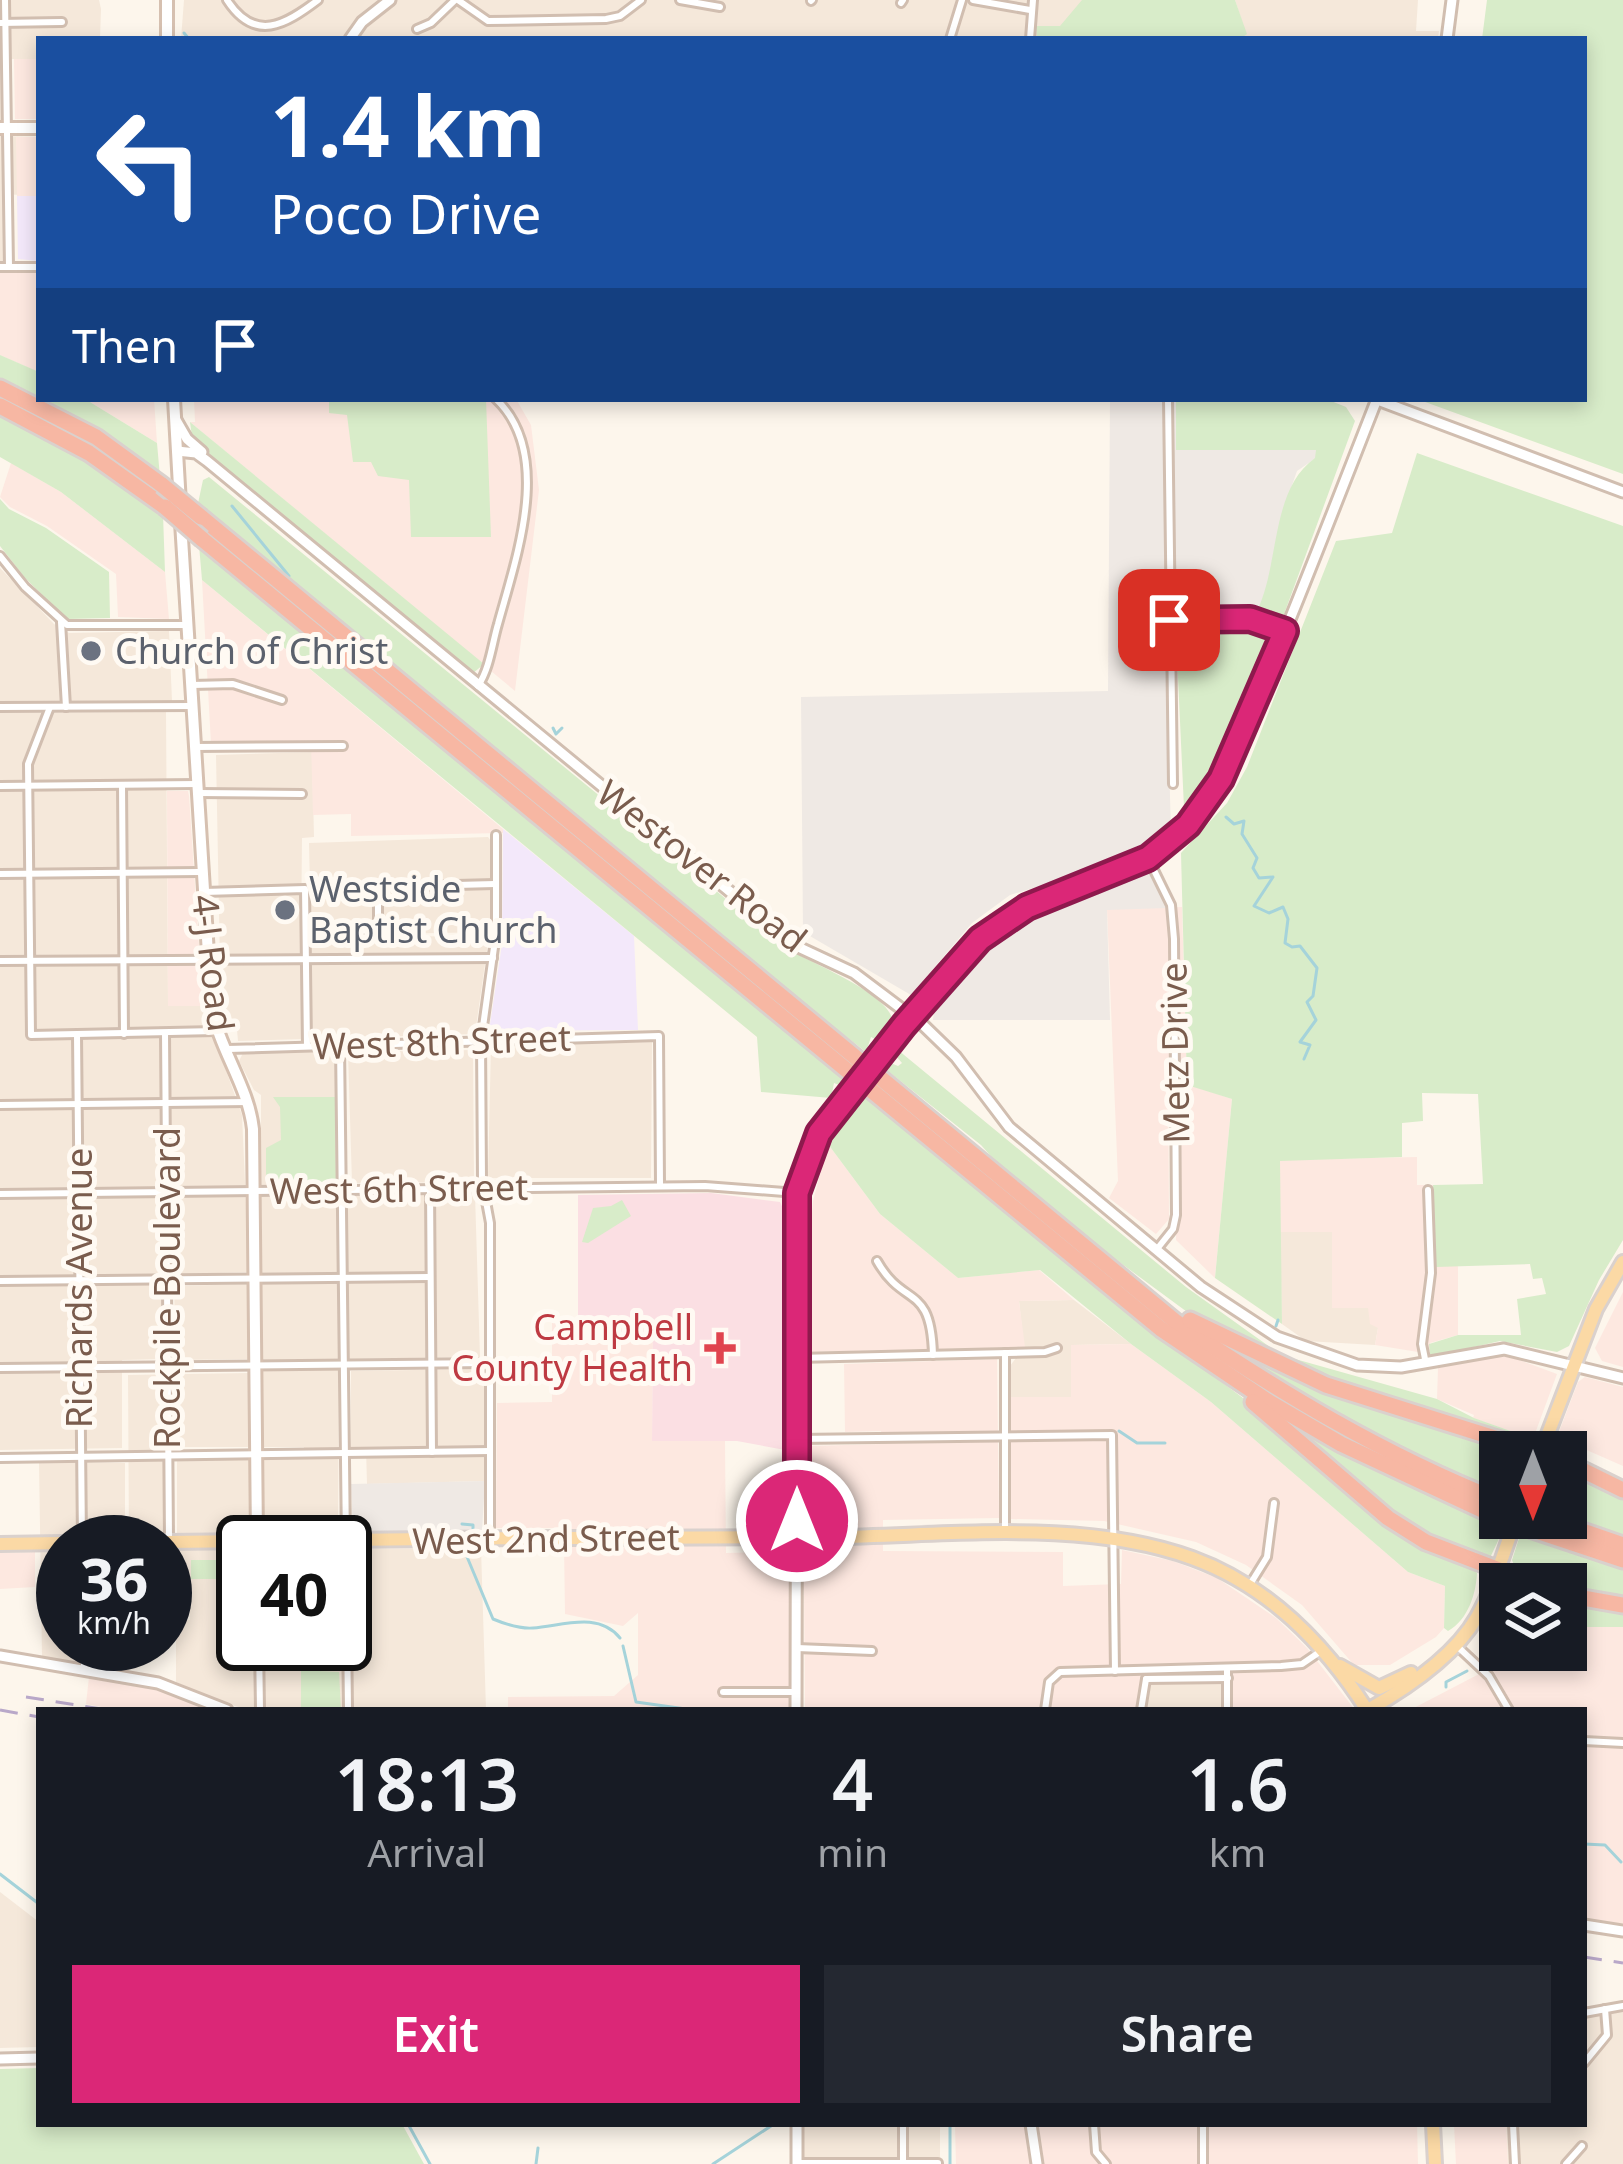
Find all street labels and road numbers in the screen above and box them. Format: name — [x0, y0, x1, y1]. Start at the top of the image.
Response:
street label: Westover Road — [587, 768, 817, 963]
street label: 4-J Road — [181, 892, 246, 1034]
street label: Metz Drive — [1148, 962, 1201, 1144]
street label: West 8th Street — [312, 1013, 572, 1070]
street label: Rockpile Boulevard — [142, 1127, 191, 1449]
street label: Richards Avenue — [54, 1148, 103, 1428]
street label: West 6th Street — [269, 1162, 529, 1215]
street label: West 2nd Street — [412, 1512, 680, 1565]

